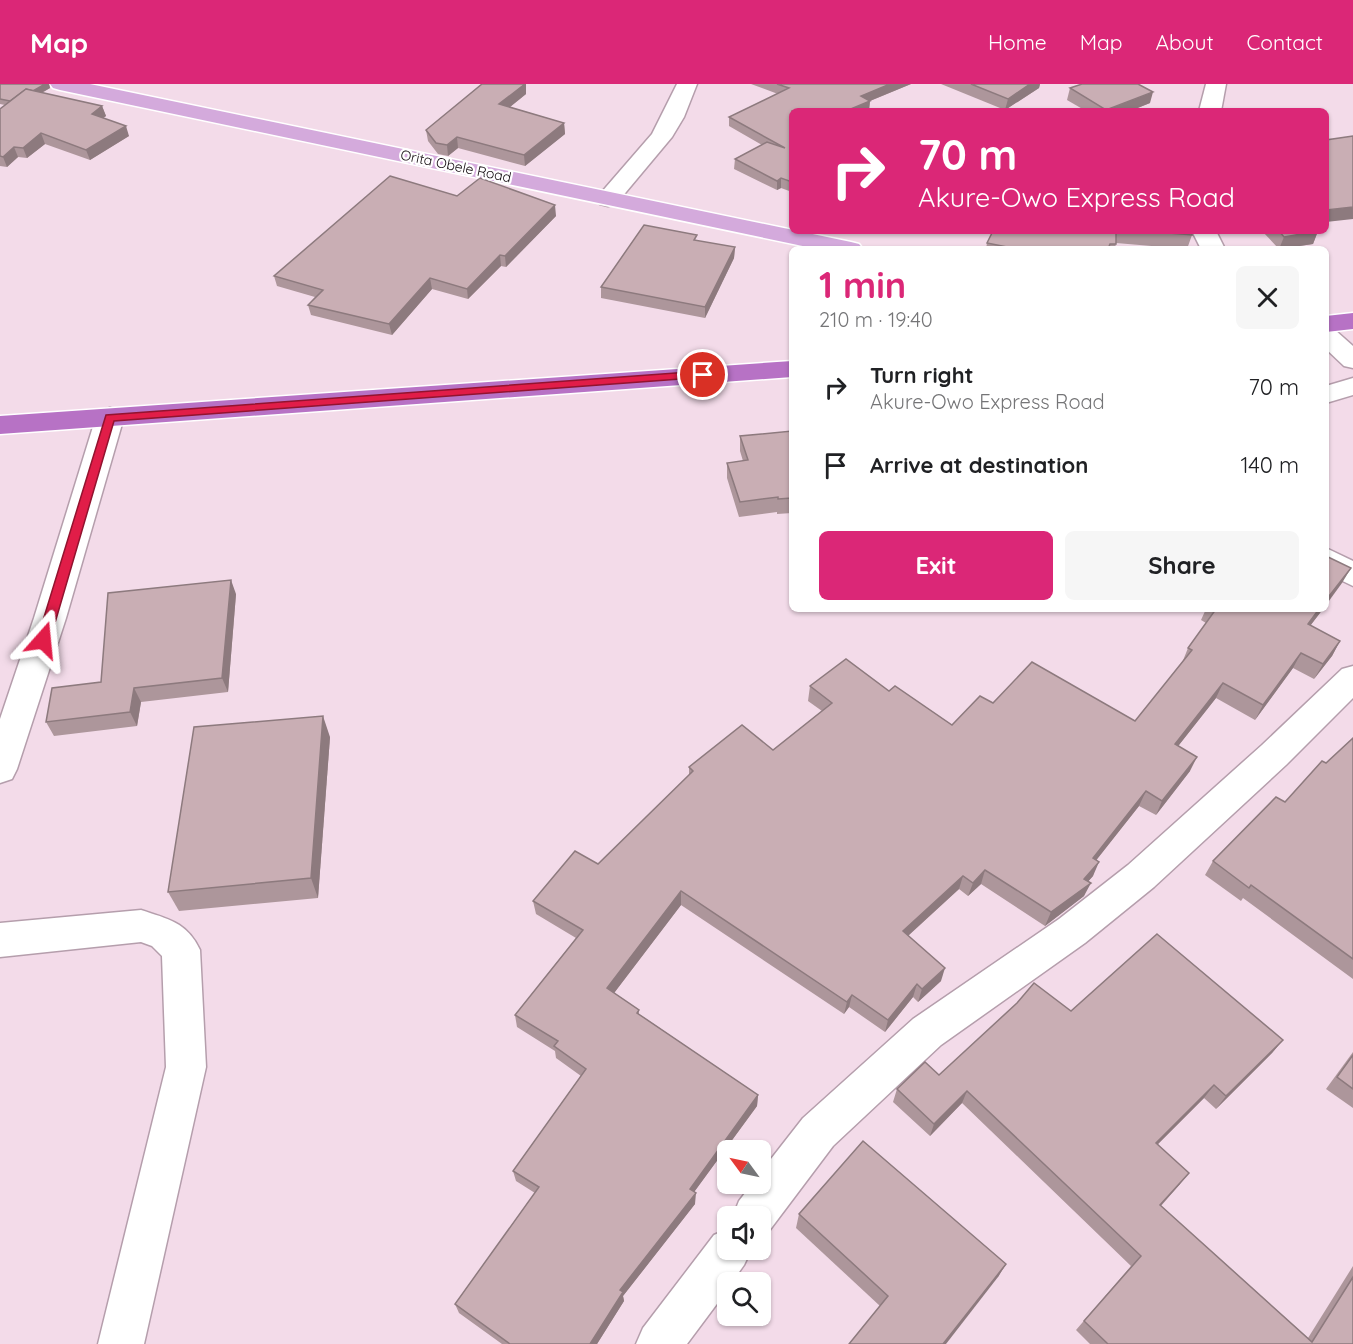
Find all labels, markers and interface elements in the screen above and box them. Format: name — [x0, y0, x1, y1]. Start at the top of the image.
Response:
text: Map — [30, 25, 88, 60]
text: Home — [988, 29, 1047, 55]
text: Map — [1080, 29, 1123, 55]
text: About — [1156, 29, 1214, 55]
text: Contact — [1247, 29, 1323, 55]
text: 70 m — [918, 128, 1017, 181]
icon: right — [819, 132, 897, 210]
street label: Orita Obele Road — [399, 145, 513, 187]
text: Akure-Owo Express Road — [918, 180, 1235, 214]
text: 1 min — [819, 262, 906, 307]
button: close — [1236, 266, 1299, 329]
text: 210 m · 19:40 — [819, 307, 933, 332]
pin — [677, 349, 728, 400]
icon: arrive — [686, 358, 719, 391]
text: Turn right — [870, 361, 974, 389]
icon: right — [819, 371, 852, 404]
text: 70 m — [1249, 373, 1299, 401]
text: Akure-Owo Express Road — [870, 389, 1105, 414]
icon: arrive — [819, 449, 852, 482]
text: Arrive at destination — [870, 451, 1088, 479]
text: 140 m — [1240, 451, 1299, 479]
button: Exit — [819, 531, 1053, 600]
button: Share — [1065, 531, 1299, 600]
position arrow — [11, 608, 75, 672]
north arrow — [717, 1140, 771, 1194]
map controls — [717, 1140, 771, 1326]
button: sound — [717, 1206, 771, 1260]
button: search — [717, 1272, 771, 1326]

